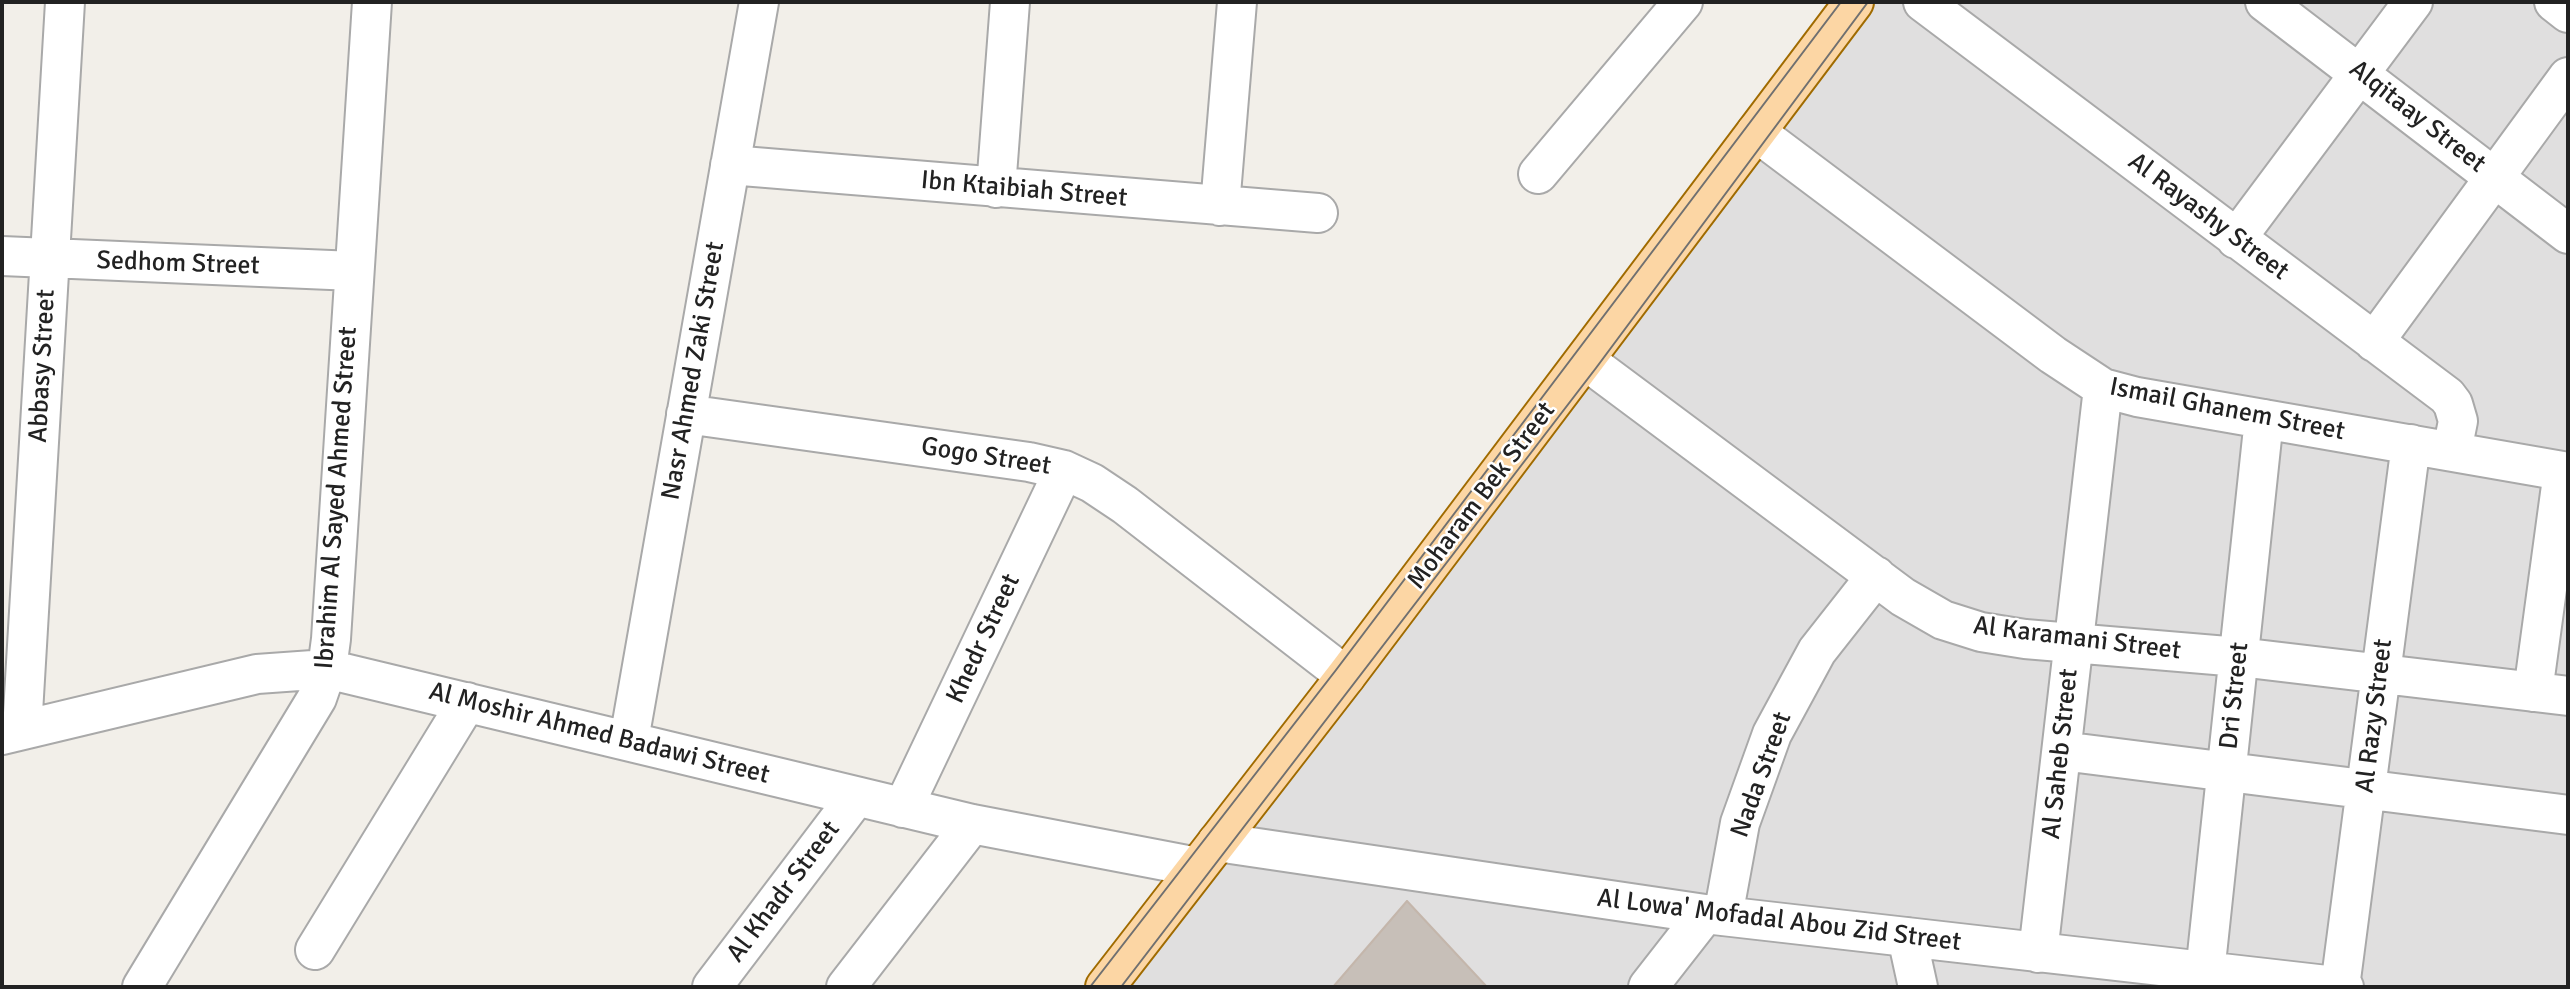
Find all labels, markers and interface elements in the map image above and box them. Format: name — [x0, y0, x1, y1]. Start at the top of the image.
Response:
street label: Alqitaay Street — [2343, 54, 2491, 180]
street label: Al Rayashy Street — [2122, 146, 2294, 288]
street label: Ibn Ktaibiah Street — [919, 165, 1129, 215]
street label: Nasr Ahmed Zaki Street — [656, 239, 732, 503]
street label: Sedhom Street — [96, 246, 260, 282]
street label: Abbasy Street — [23, 289, 63, 443]
street label: Ibrahim Al Sayed Ahmed Street — [309, 326, 365, 670]
street label: Ismail Ghanem Street — [2107, 372, 2347, 448]
street label: Moharam Bek Street — [1402, 396, 1562, 596]
street label: Gogo Street — [919, 431, 1053, 483]
street label: Khedr Street — [940, 569, 1028, 709]
street label: Al Karamani Street — [1971, 611, 2183, 667]
street label: Al Razy Street — [2350, 637, 2400, 795]
street label: Dri Street — [2214, 641, 2256, 751]
street label: Al Saheb Street — [2037, 667, 2085, 841]
street label: Al Moshir Ahmed Badawi Street — [426, 677, 772, 791]
street label: Nada Street — [1725, 708, 1799, 842]
street label: Al Khadr Street — [721, 815, 847, 969]
street label: Al Lowa' Mofadal Abou Zid Street — [1595, 883, 1963, 959]

